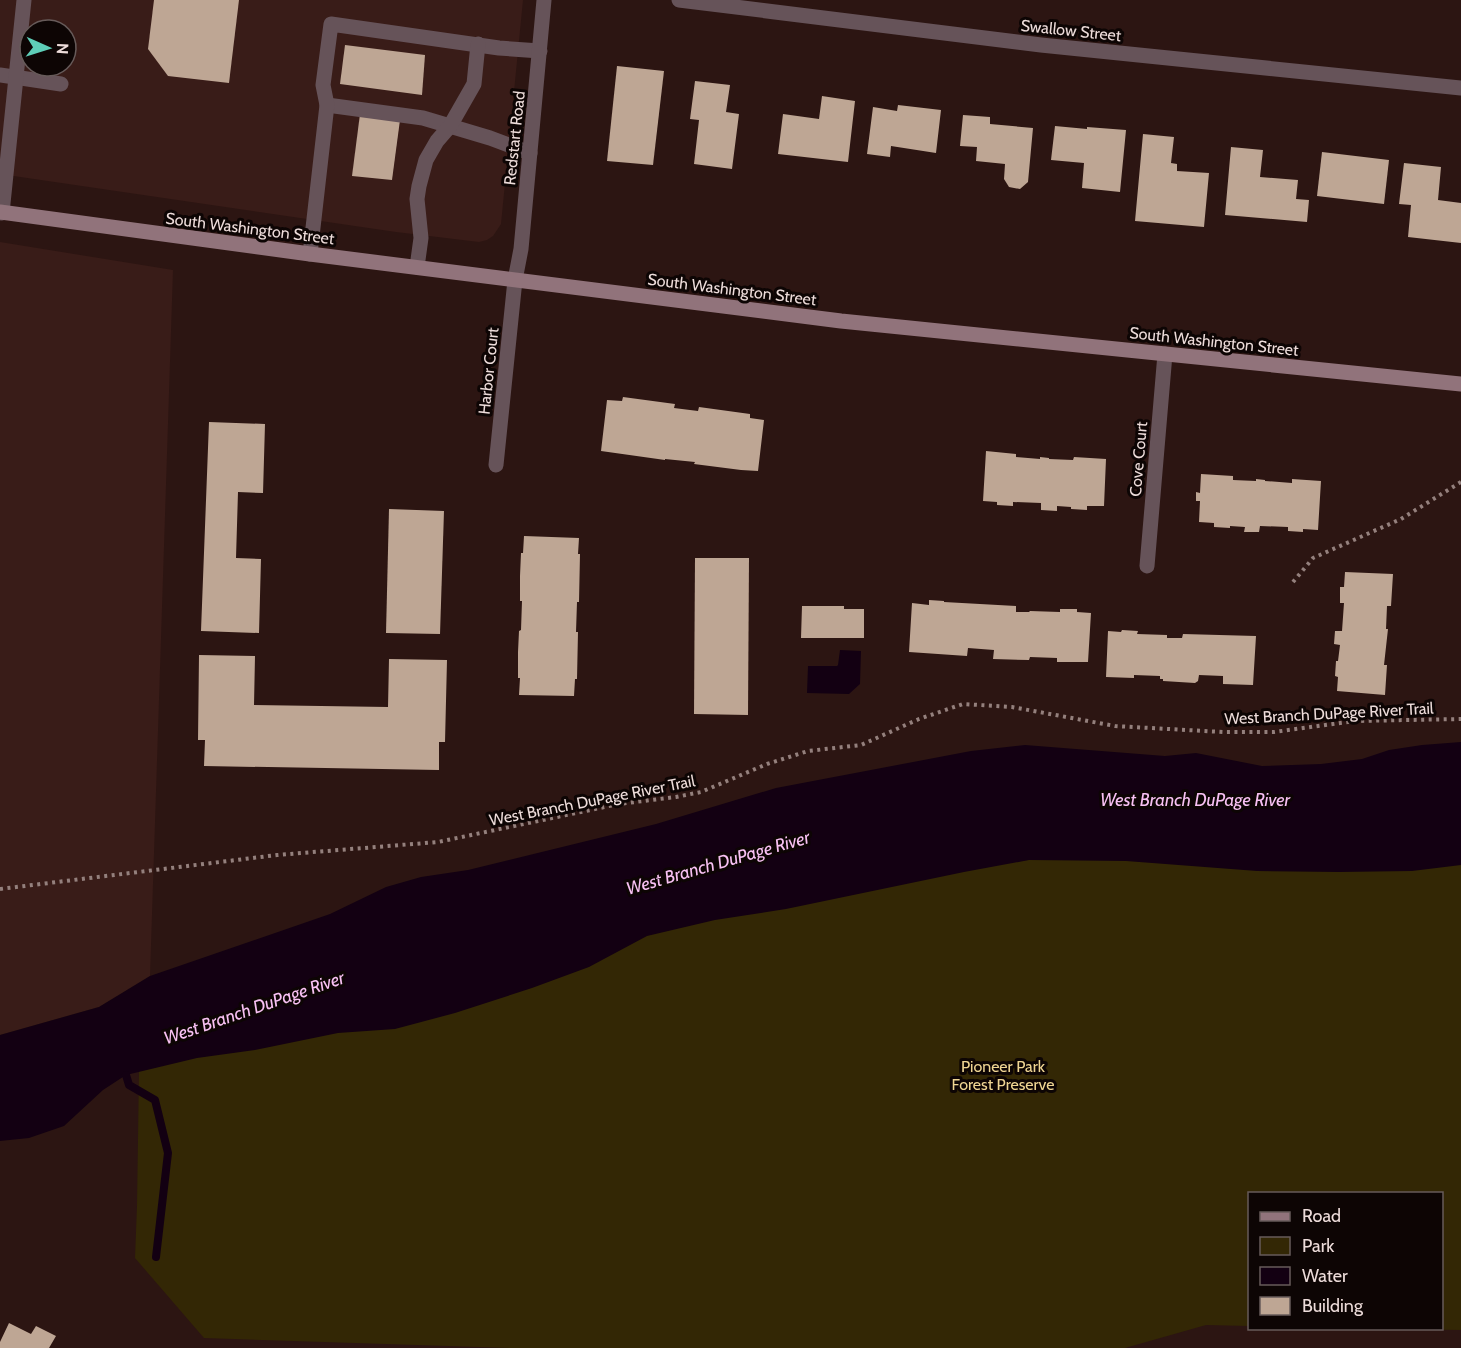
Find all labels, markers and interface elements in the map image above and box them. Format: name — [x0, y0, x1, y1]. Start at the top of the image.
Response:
street label: Swallow Street — [1020, 16, 1123, 45]
north arrow — [18, 18, 78, 78]
text: N — [53, 43, 72, 55]
street label: Redstart Road — [500, 90, 529, 186]
street label: South Washington Street — [165, 209, 336, 248]
street label: South Washington Street — [647, 270, 818, 309]
street label: South Washington Street — [1129, 323, 1300, 360]
street label: Harbor Court — [474, 326, 503, 416]
street label: Cove Court — [1126, 420, 1151, 497]
street label: West Branch DuPage River Trail — [1224, 699, 1434, 728]
street label: West Branch DuPage River Trail — [488, 771, 697, 830]
water label: West Branch DuPage River — [1100, 789, 1291, 811]
water label: West Branch DuPage River — [624, 826, 814, 900]
water label: West Branch DuPage River — [161, 966, 349, 1049]
park label: Pioneer Park Forest Preserve — [952, 1057, 1054, 1094]
legend — [1248, 1192, 1443, 1330]
text: Road — [1302, 1205, 1341, 1227]
text: Park — [1302, 1235, 1335, 1257]
text: Water — [1302, 1265, 1348, 1287]
text: Building — [1302, 1295, 1364, 1317]

